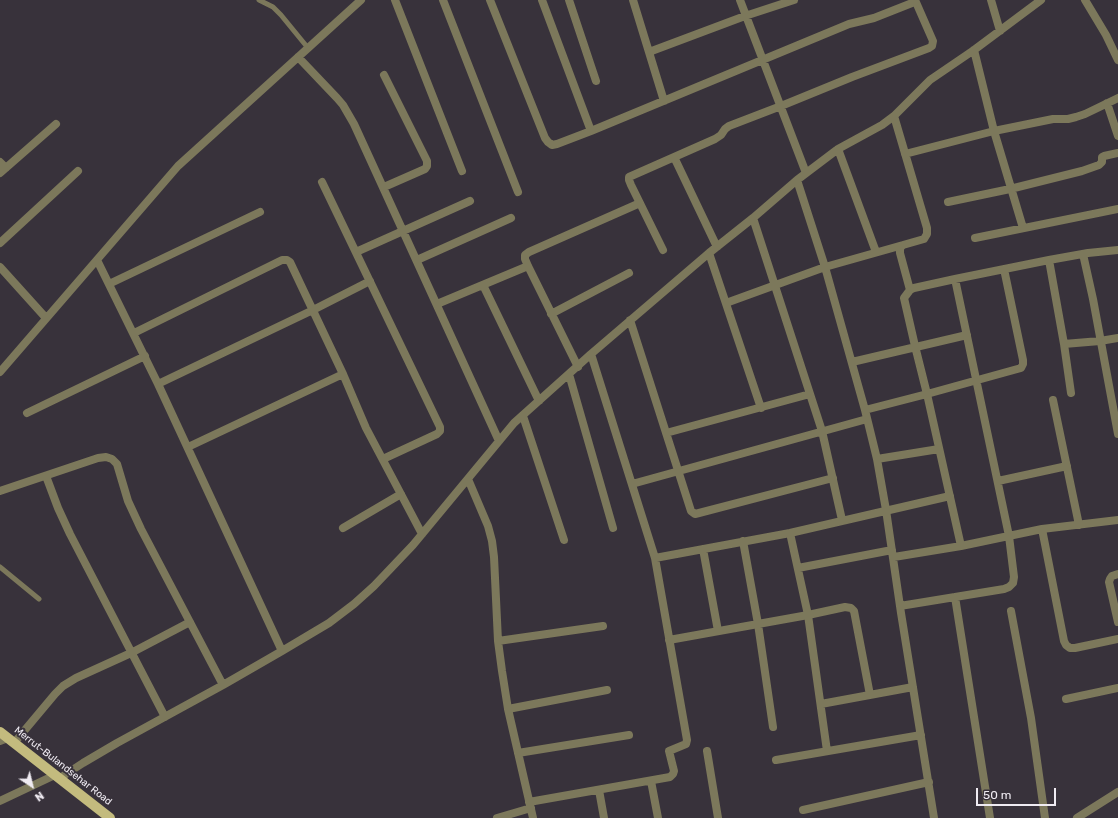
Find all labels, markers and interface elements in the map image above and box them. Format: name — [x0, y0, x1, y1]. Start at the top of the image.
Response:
street label: Merrut-Bulandsehar Road — [12, 724, 114, 808]
north arrow — [12, 766, 52, 806]
scale bar — [978, 780, 1058, 806]
text: 50 m — [983, 788, 1011, 802]
text: N — [32, 789, 46, 804]

